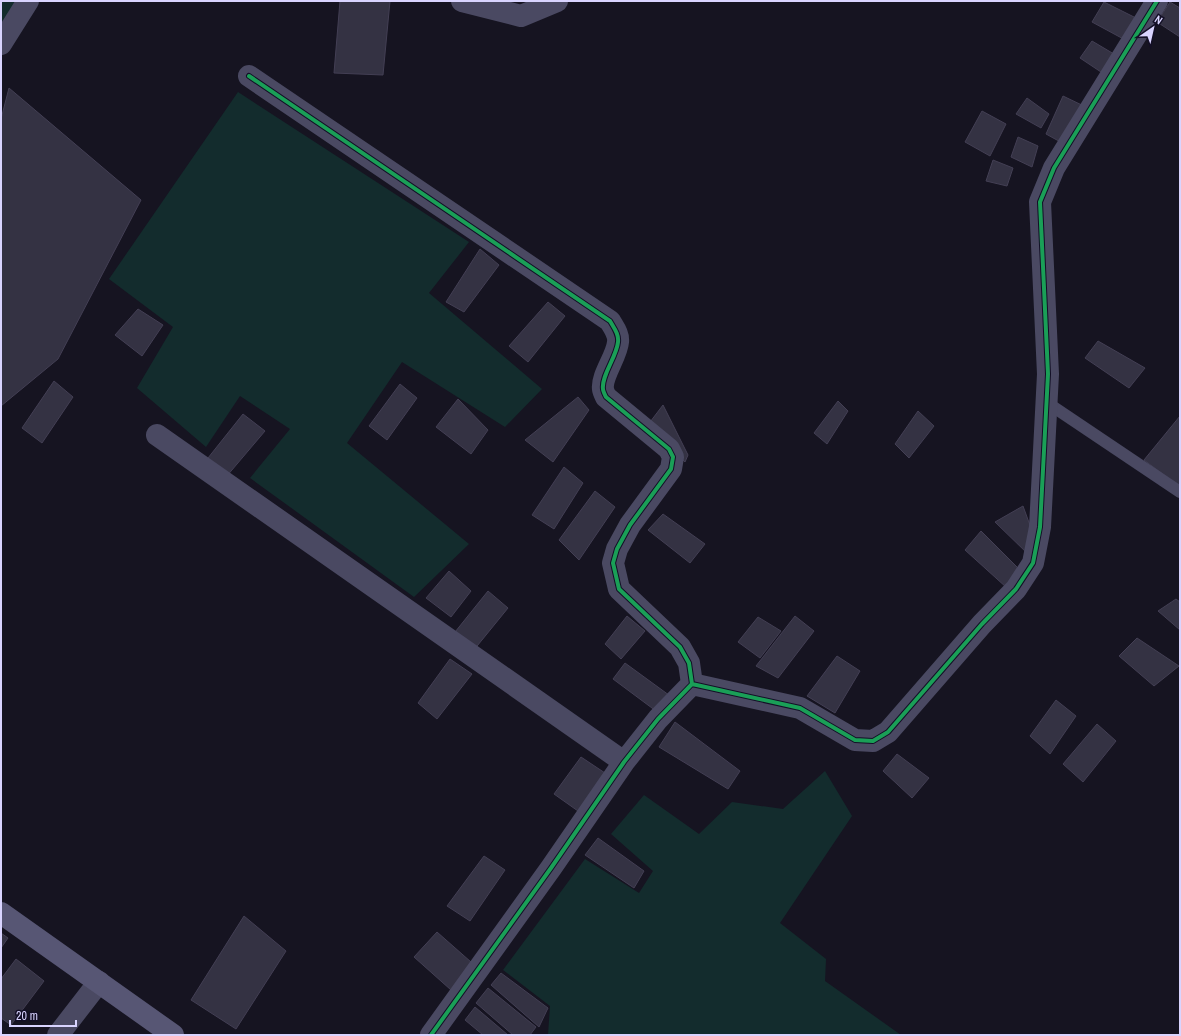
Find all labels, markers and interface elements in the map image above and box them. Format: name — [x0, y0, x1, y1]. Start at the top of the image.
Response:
north arrow — [1133, 8, 1173, 48]
text: N — [1152, 12, 1165, 27]
scale bar — [10, 1002, 76, 1028]
text: 20 m — [16, 1008, 38, 1024]

